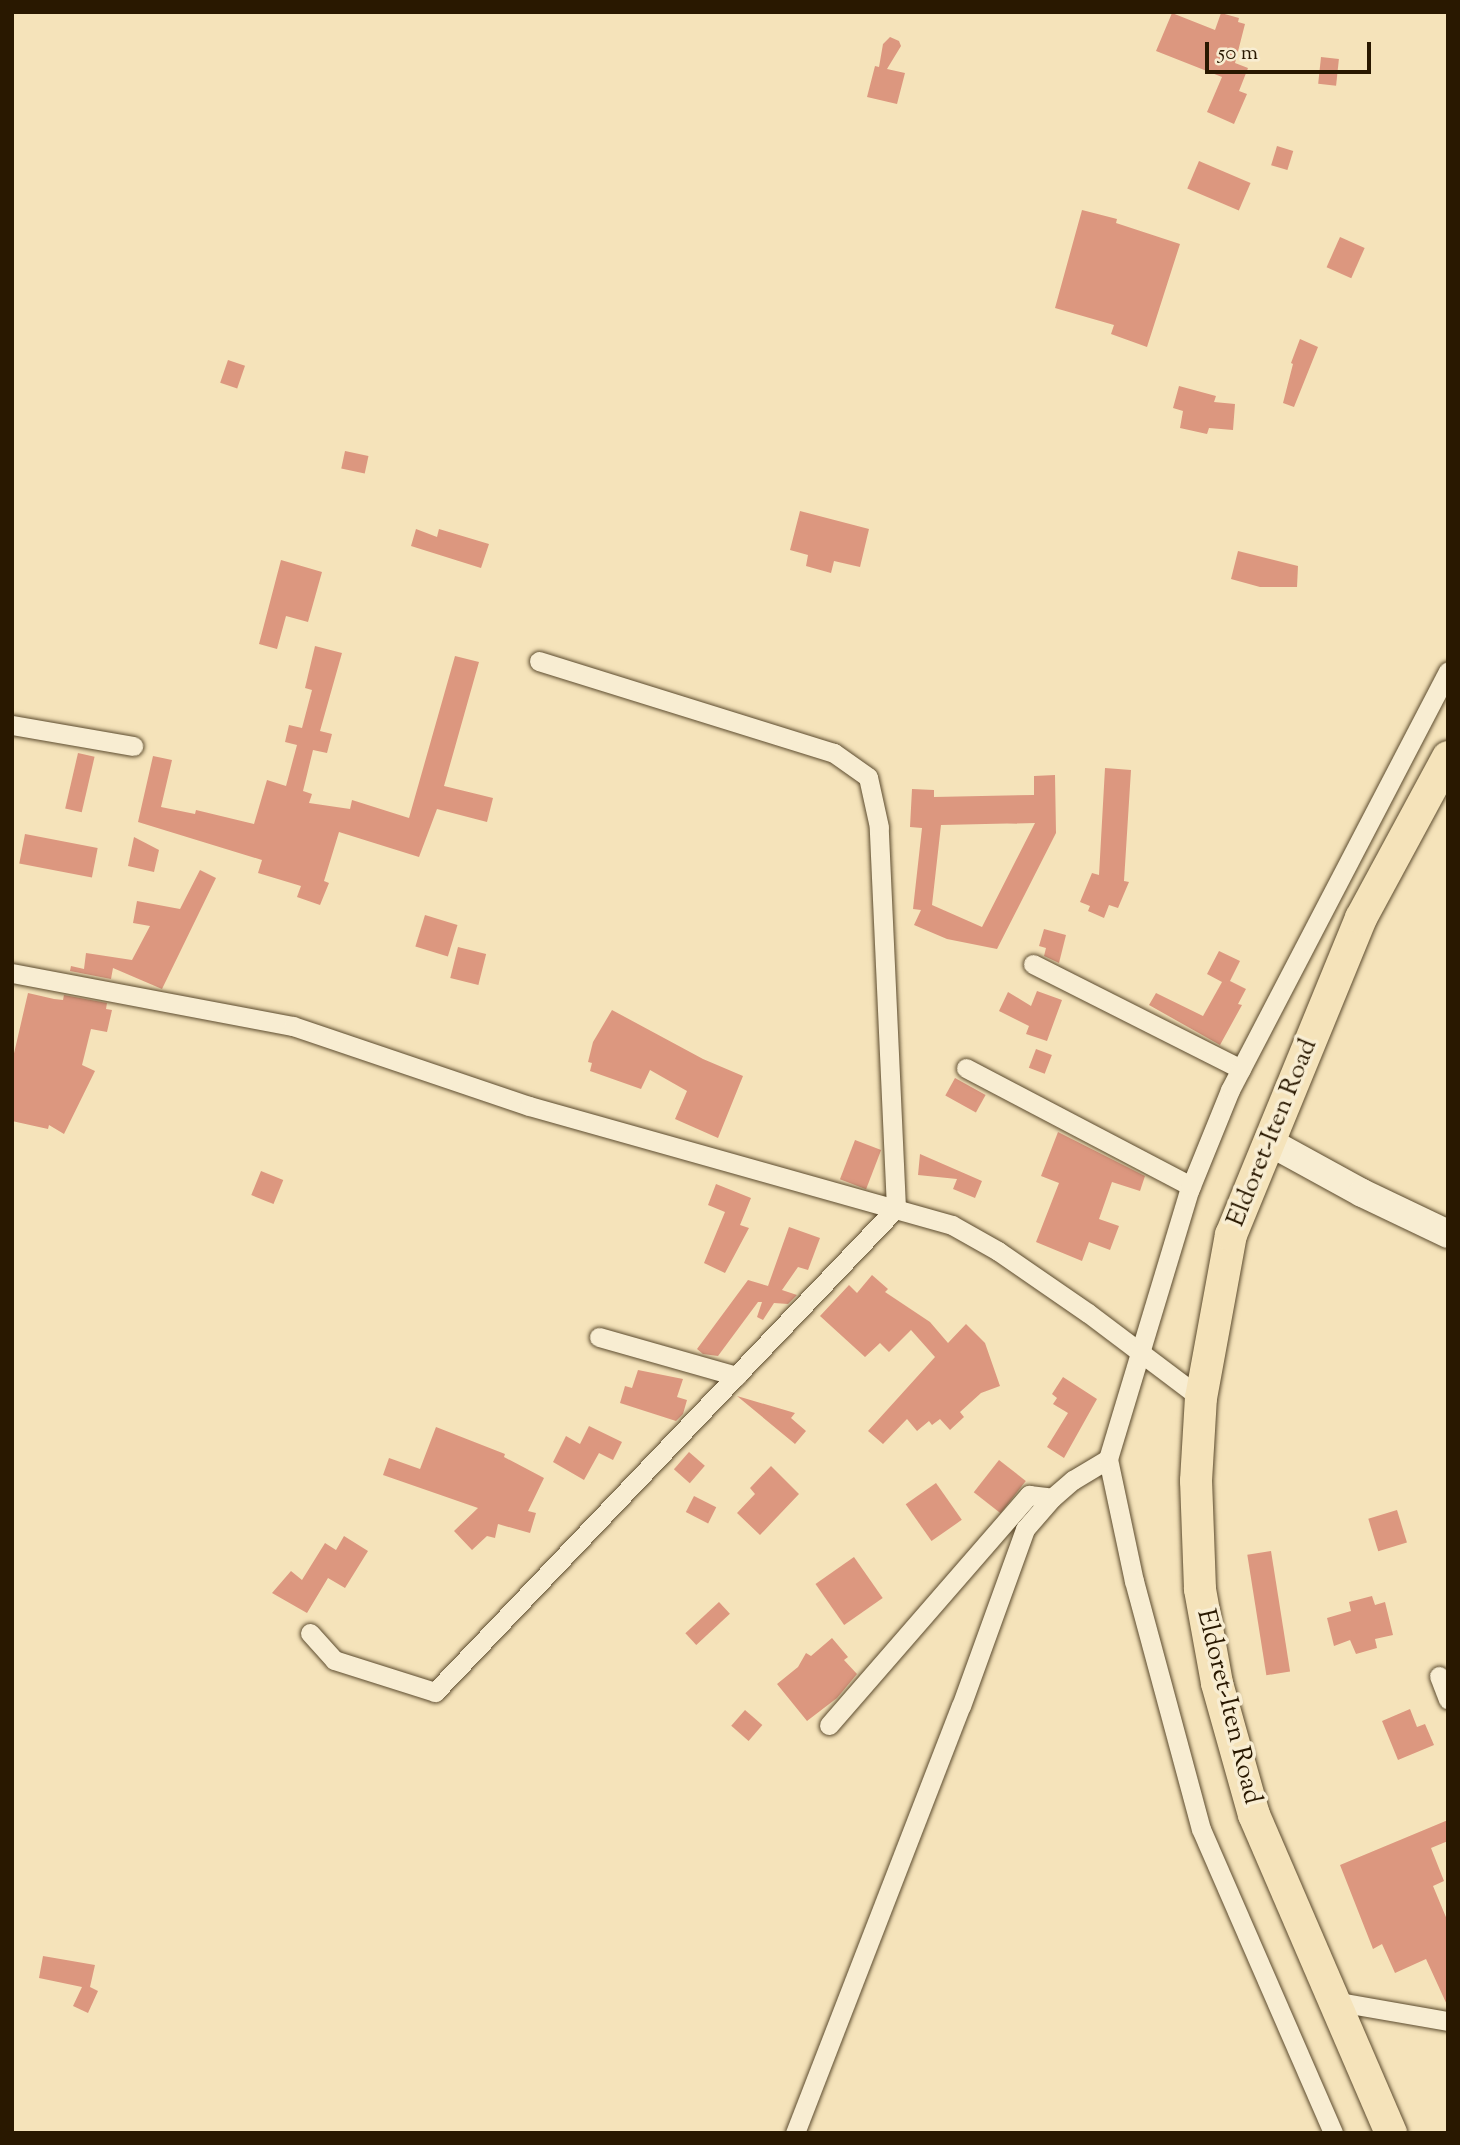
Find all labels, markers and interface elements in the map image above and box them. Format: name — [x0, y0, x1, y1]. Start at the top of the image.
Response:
scale bar — [1208, 28, 1374, 72]
text: 50 m — [1218, 39, 1258, 69]
street label: Eldoret-Iten Road — [1221, 1035, 1325, 1231]
street label: Eldoret-Iten Road — [1189, 1606, 1267, 1808]

